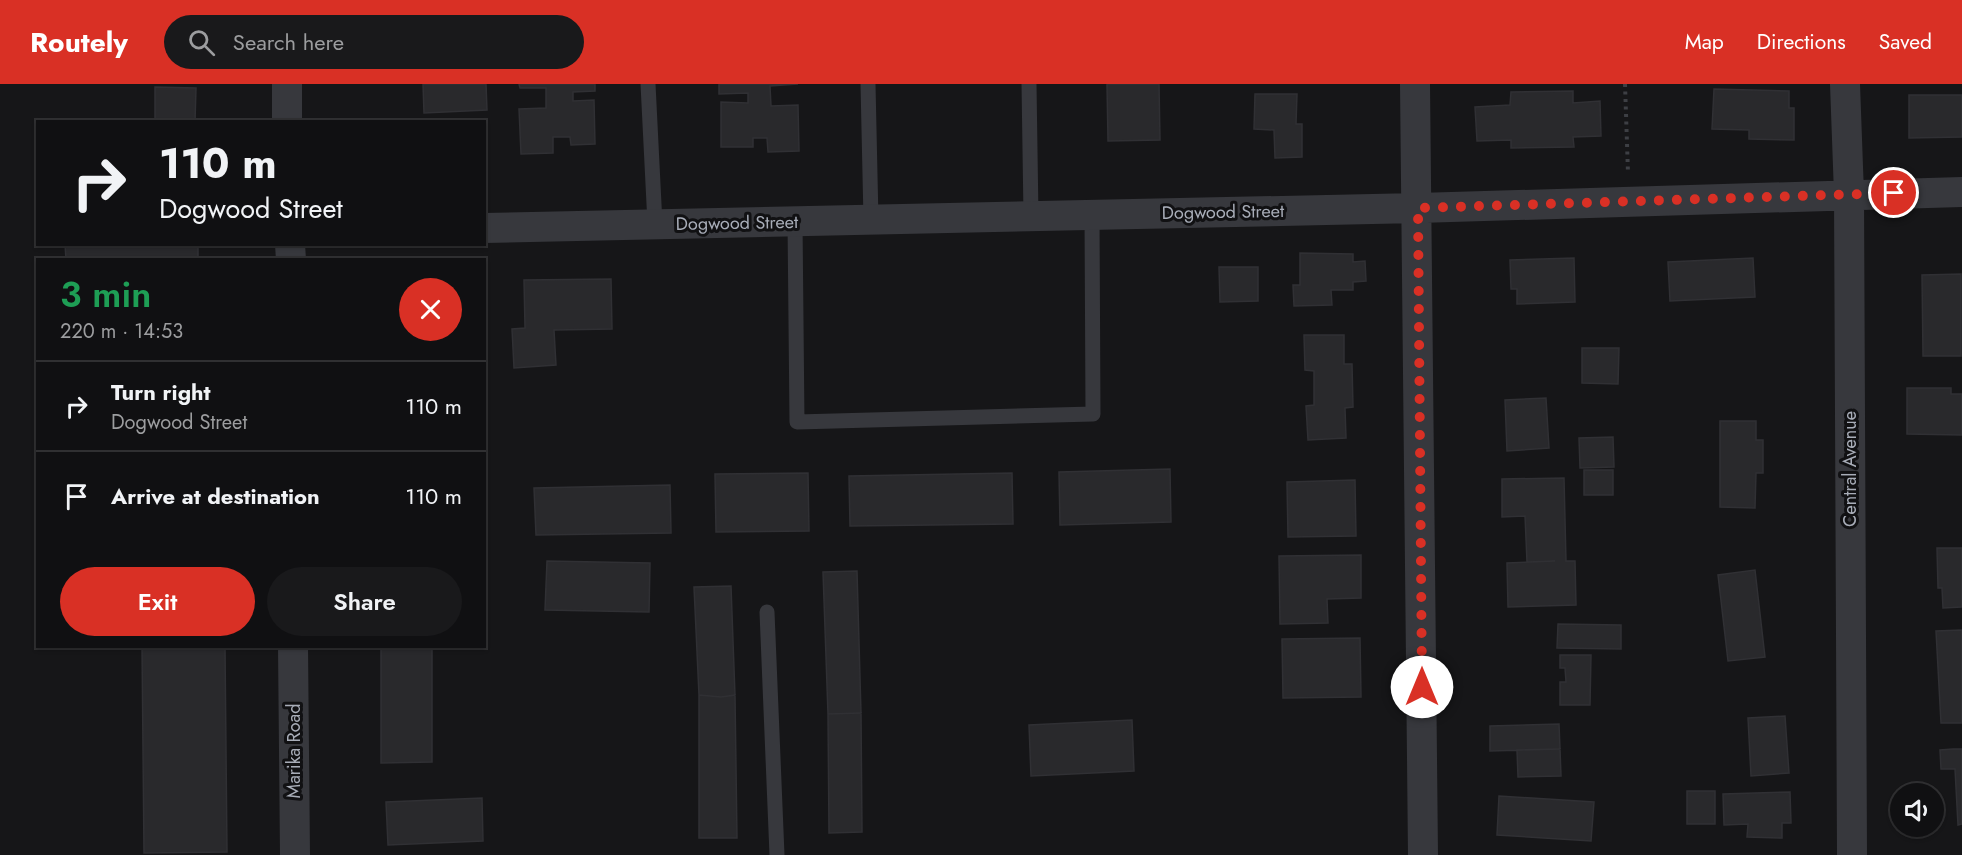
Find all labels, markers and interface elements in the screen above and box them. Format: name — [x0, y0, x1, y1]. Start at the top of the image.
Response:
search box — [164, 15, 584, 69]
text: Routely — [30, 22, 128, 63]
icon: search — [185, 26, 218, 59]
text: Search here — [233, 26, 344, 58]
text: Map — [1685, 27, 1724, 57]
text: Directions — [1757, 27, 1846, 57]
text: Saved — [1879, 27, 1932, 57]
text: 110 m — [159, 133, 277, 194]
icon: right — [60, 144, 138, 222]
pin — [1868, 167, 1919, 218]
icon: arrive — [1877, 176, 1910, 209]
text: Dogwood Street — [159, 189, 343, 228]
street label: Dogwood Street — [1162, 198, 1285, 226]
street label: Dogwood Street — [676, 209, 799, 237]
text: 3 min — [60, 268, 151, 320]
button: close — [399, 278, 462, 341]
text: 220 m · 14:53 — [60, 317, 183, 346]
text: Turn right — [111, 376, 211, 408]
icon: right — [60, 390, 93, 423]
text: 110 m — [405, 390, 462, 422]
text: Dogwood Street — [111, 408, 247, 437]
street label: Central Avenue — [1837, 411, 1863, 527]
icon: arrive — [60, 480, 93, 513]
text: Arrive at destination — [111, 480, 320, 512]
text: 110 m — [405, 480, 462, 512]
button: Exit — [60, 567, 255, 636]
button: Share — [267, 567, 462, 636]
position arrow — [1390, 655, 1454, 719]
street label: Marika Road — [281, 704, 307, 798]
map controls — [1890, 783, 1944, 837]
button: sound — [1890, 783, 1944, 837]

